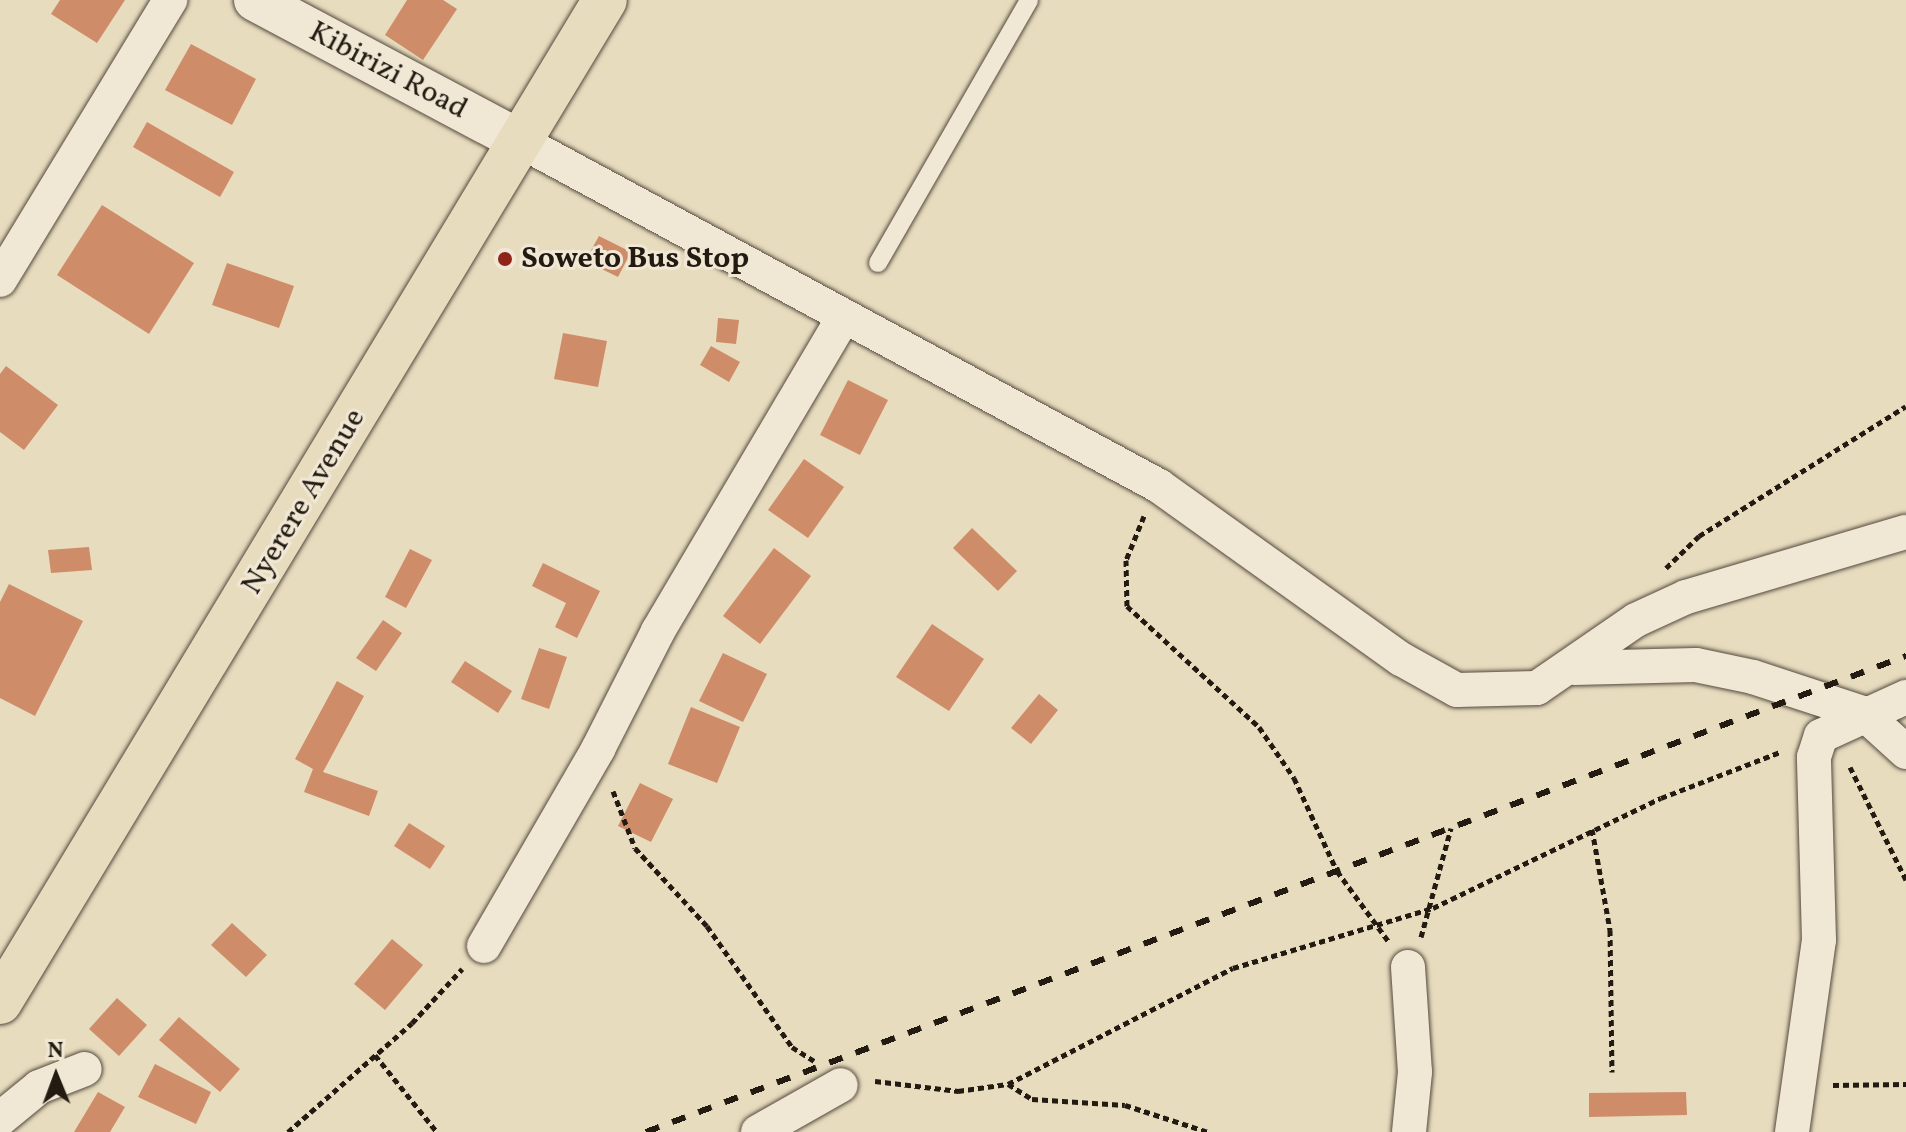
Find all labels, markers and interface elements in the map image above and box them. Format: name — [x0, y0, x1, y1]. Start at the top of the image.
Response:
street label: Kibirizi Road — [303, 14, 473, 128]
place label: Soweto Bus Stop — [521, 241, 749, 277]
marker: Soweto Bus Stop — [496, 250, 514, 268]
street label: Nyerere Avenue — [234, 403, 374, 601]
north arrow — [16, 1036, 96, 1116]
text: N — [47, 1036, 64, 1067]

